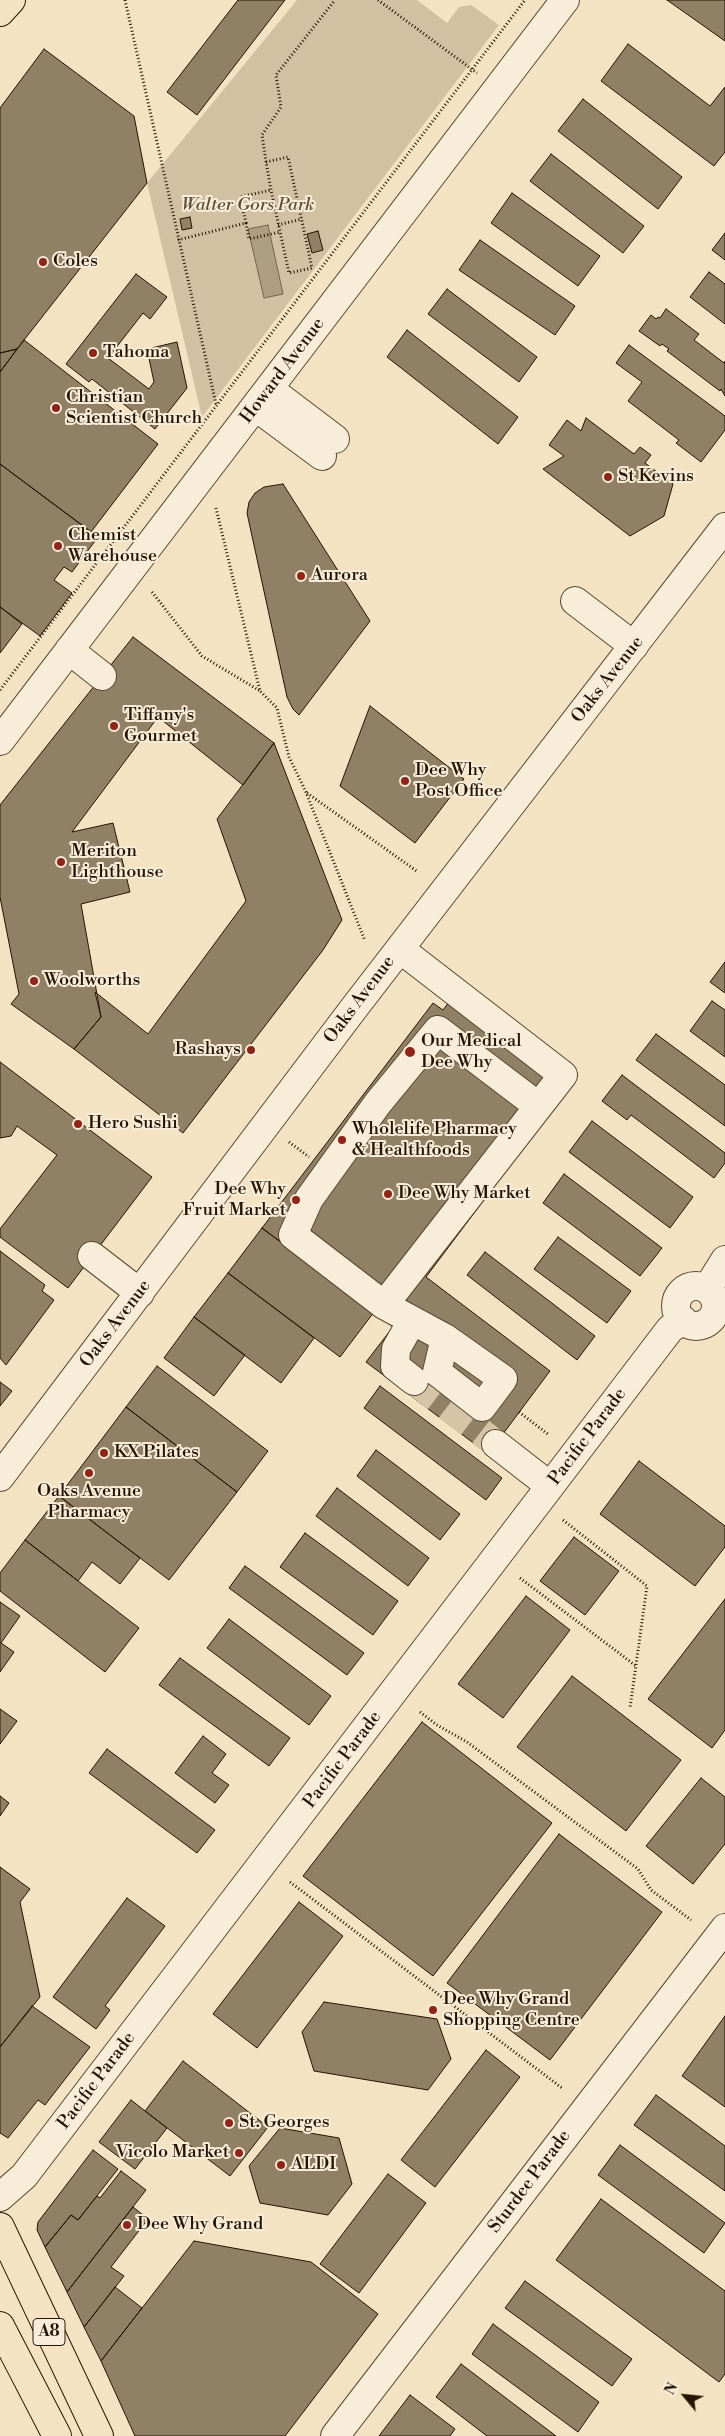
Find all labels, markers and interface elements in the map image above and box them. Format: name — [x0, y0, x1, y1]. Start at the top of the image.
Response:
park label: Walter Gors Park — [181, 195, 315, 217]
place label: Coles — [53, 251, 98, 273]
marker: Coles — [37, 256, 49, 268]
street label: Howard Avenue — [236, 314, 330, 428]
place label: Tahoma — [103, 342, 169, 364]
marker: Tahoma — [87, 347, 99, 359]
place label: Christian Scientist Church — [66, 387, 202, 429]
marker: Christian Scientist Church — [50, 402, 62, 414]
place label: St Kevins — [618, 466, 694, 488]
marker: St Kevins — [602, 471, 614, 483]
place label: Chemist Warehouse — [68, 525, 157, 568]
marker: Chemist Warehouse — [52, 540, 64, 552]
place label: Aurora — [311, 565, 368, 587]
marker: Aurora — [295, 570, 307, 582]
street label: Oaks Avenue — [567, 632, 649, 728]
place label: Tiffany's Gourmet — [124, 705, 197, 748]
marker: Tiffany's Gourmet — [108, 720, 120, 732]
place label: Dee Why Post Office — [415, 760, 503, 802]
marker: Dee Why Post Office — [399, 775, 411, 787]
place label: Meriton Lighthouse — [71, 841, 164, 884]
marker: Meriton Lighthouse — [55, 856, 67, 868]
street label: Oaks Avenue — [320, 952, 400, 1048]
place label: Woolworths — [44, 970, 140, 992]
marker: Woolworths — [28, 975, 40, 987]
place label: Our Medical Dee Why — [421, 1031, 522, 1074]
place label: Rashays — [175, 1039, 241, 1061]
marker: Rashays — [245, 1044, 257, 1056]
marker: Our Medical Dee Why — [403, 1045, 417, 1059]
place label: Hero Sushi — [88, 1113, 178, 1135]
marker: Hero Sushi — [72, 1118, 84, 1130]
place label: Wholelife Pharmacy & Healthfoods — [352, 1119, 517, 1162]
marker: Wholelife Pharmacy & Healthfoods — [336, 1134, 348, 1146]
place label: Dee Why Fruit Market — [183, 1179, 286, 1222]
place label: Dee Why Market — [398, 1183, 531, 1205]
marker: Dee Why Market — [382, 1188, 394, 1200]
marker: Dee Why Fruit Market — [290, 1194, 302, 1206]
street label: Oaks Avenue — [76, 1276, 156, 1372]
street label: Pacific Parade — [544, 1384, 632, 1490]
place label: KX Pilates — [114, 1442, 199, 1464]
marker: KX Pilates — [98, 1447, 110, 1459]
marker: Oaks Avenue Pharmacy — [83, 1467, 95, 1479]
place label: Oaks Avenue Pharmacy — [37, 1481, 141, 1524]
street label: Pacific Parade — [299, 1707, 387, 1813]
place label: Dee Why Grand Shopping Centre — [443, 1989, 580, 2032]
marker: Dee Why Grand Shopping Centre — [427, 2004, 439, 2016]
street label: Pacific Parade — [53, 2028, 141, 2134]
place label: St. Georges — [239, 2112, 330, 2134]
marker: St. Georges — [223, 2117, 235, 2129]
street label: Sturdee Parade — [484, 2126, 576, 2238]
place label: Vicolo Market — [116, 2142, 229, 2164]
marker: Vicolo Market — [233, 2147, 245, 2159]
place label: ALDI — [291, 2154, 336, 2176]
marker: ALDI — [275, 2159, 287, 2171]
place label: Dee Why Grand — [137, 2214, 263, 2236]
marker: Dee Why Grand — [121, 2219, 133, 2231]
road number: A8 — [33, 2318, 65, 2346]
north arrow — [660, 2371, 710, 2421]
text: N — [661, 2380, 682, 2398]

